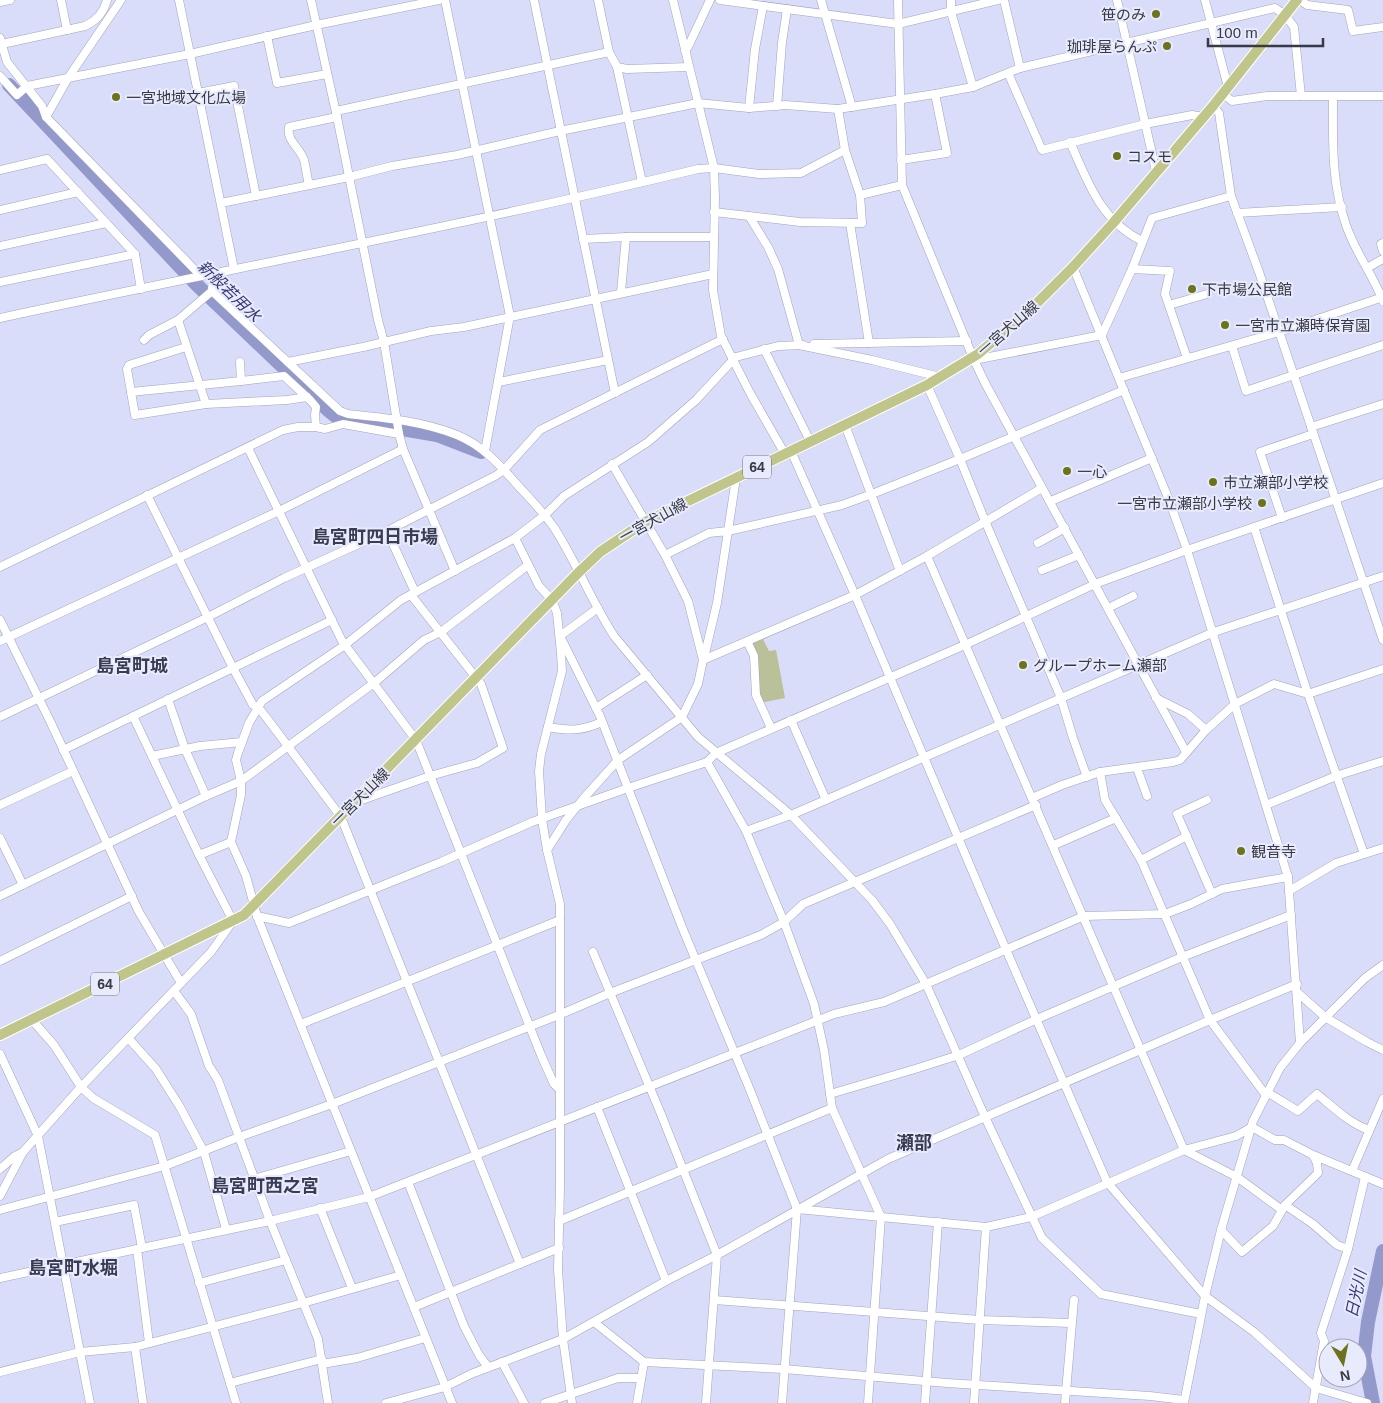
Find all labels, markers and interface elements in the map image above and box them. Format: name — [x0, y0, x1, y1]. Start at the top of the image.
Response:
place label: 笹のみ — [1101, 6, 1146, 23]
marker: 笹のみ — [1150, 8, 1162, 20]
scale bar — [1208, 15, 1323, 47]
text: 100 m — [1216, 24, 1258, 41]
place label: 珈琲屋らんぷ — [1067, 38, 1157, 55]
marker: 珈琲屋らんぷ — [1161, 40, 1173, 52]
place label: 一宮地域文化広場 — [126, 89, 246, 106]
marker: 一宮地域文化広場 — [110, 91, 122, 103]
place label: コスモ — [1127, 148, 1172, 165]
marker: コスモ — [1111, 150, 1123, 162]
water label: 新般若用水 — [194, 257, 265, 326]
place label: 下市場公民館 — [1202, 281, 1292, 298]
marker: 下市場公民館 — [1186, 283, 1198, 295]
street label: 一宮犬山線 — [974, 297, 1042, 359]
place label: 一宮市立瀬時保育園 — [1235, 317, 1370, 334]
marker: 一宮市立瀬時保育園 — [1219, 319, 1231, 331]
road number: 64 — [743, 456, 771, 478]
place label: 一心 — [1077, 463, 1107, 480]
marker: 一心 — [1061, 465, 1073, 477]
place label: 市立瀬部小学校 — [1223, 474, 1328, 491]
marker: 市立瀬部小学校 — [1207, 476, 1219, 488]
street label: 一宮犬山線 — [616, 494, 690, 546]
place label: 一宮市立瀬部小学校 — [1117, 495, 1252, 512]
marker: 一宮市立瀬部小学校 — [1256, 497, 1268, 509]
district label: 島宮町四日市場 — [312, 527, 438, 547]
district label: 島宮町城 — [96, 656, 168, 676]
place label: グループホーム瀬部 — [1033, 657, 1167, 674]
marker: グループホーム瀬部 — [1017, 659, 1029, 671]
street label: 一宮犬山線 — [327, 764, 393, 830]
place label: 観音寺 — [1251, 843, 1296, 860]
marker: 観音寺 — [1235, 845, 1247, 857]
road number: 64 — [91, 972, 119, 996]
district label: 瀬部 — [896, 1133, 932, 1153]
district label: 島宮町西之宮 — [211, 1176, 319, 1196]
district label: 島宮町水堀 — [28, 1258, 118, 1278]
water label: 日光川 — [1343, 1267, 1370, 1319]
north arrow — [1318, 1338, 1368, 1388]
text: N — [1339, 1367, 1352, 1385]

